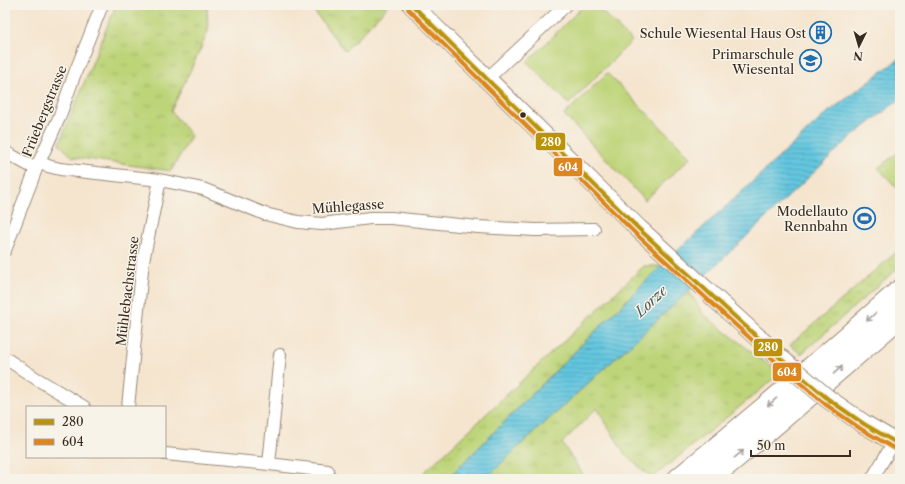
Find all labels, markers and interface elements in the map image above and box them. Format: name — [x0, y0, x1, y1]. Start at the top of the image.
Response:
building icon: Schule Wiesental Haus Ost — [808, 20, 834, 46]
place label: Schule Wiesental Haus Ost — [640, 25, 806, 41]
north arrow — [839, 26, 879, 66]
place label: Primarschule Wiesental — [712, 46, 794, 77]
school or university icon: Primarschule Wiesental — [797, 48, 823, 74]
text: N — [852, 49, 864, 63]
street label: Früebergstrasse — [18, 63, 70, 159]
unlabelled marker — [518, 110, 528, 120]
line badge: 280 — [535, 132, 566, 151]
text: 280 — [541, 135, 561, 149]
line badge: 604 — [553, 157, 583, 177]
text: 604 — [558, 160, 579, 174]
street label: Mühlegasse — [311, 195, 385, 217]
place label: Modellauto Rennbahn — [777, 203, 848, 234]
sports icon: Modellauto Rennbahn — [851, 205, 877, 231]
street label: Mühlebachstrasse — [112, 235, 142, 347]
water label: Lorze — [630, 281, 672, 321]
one-way arrow — [866, 312, 876, 321]
line badge: 280 — [753, 338, 783, 357]
text: 280 — [758, 340, 778, 354]
line badge: 604 — [772, 362, 802, 382]
text: 604 — [777, 365, 798, 379]
one-way arrow — [833, 366, 844, 375]
one-way arrow — [767, 397, 778, 406]
legend — [26, 406, 166, 458]
text: 280 — [62, 414, 84, 429]
scale bar — [751, 432, 850, 458]
text: 604 — [62, 434, 84, 449]
text: 50 m — [757, 438, 786, 453]
one-way arrow — [734, 450, 745, 459]

